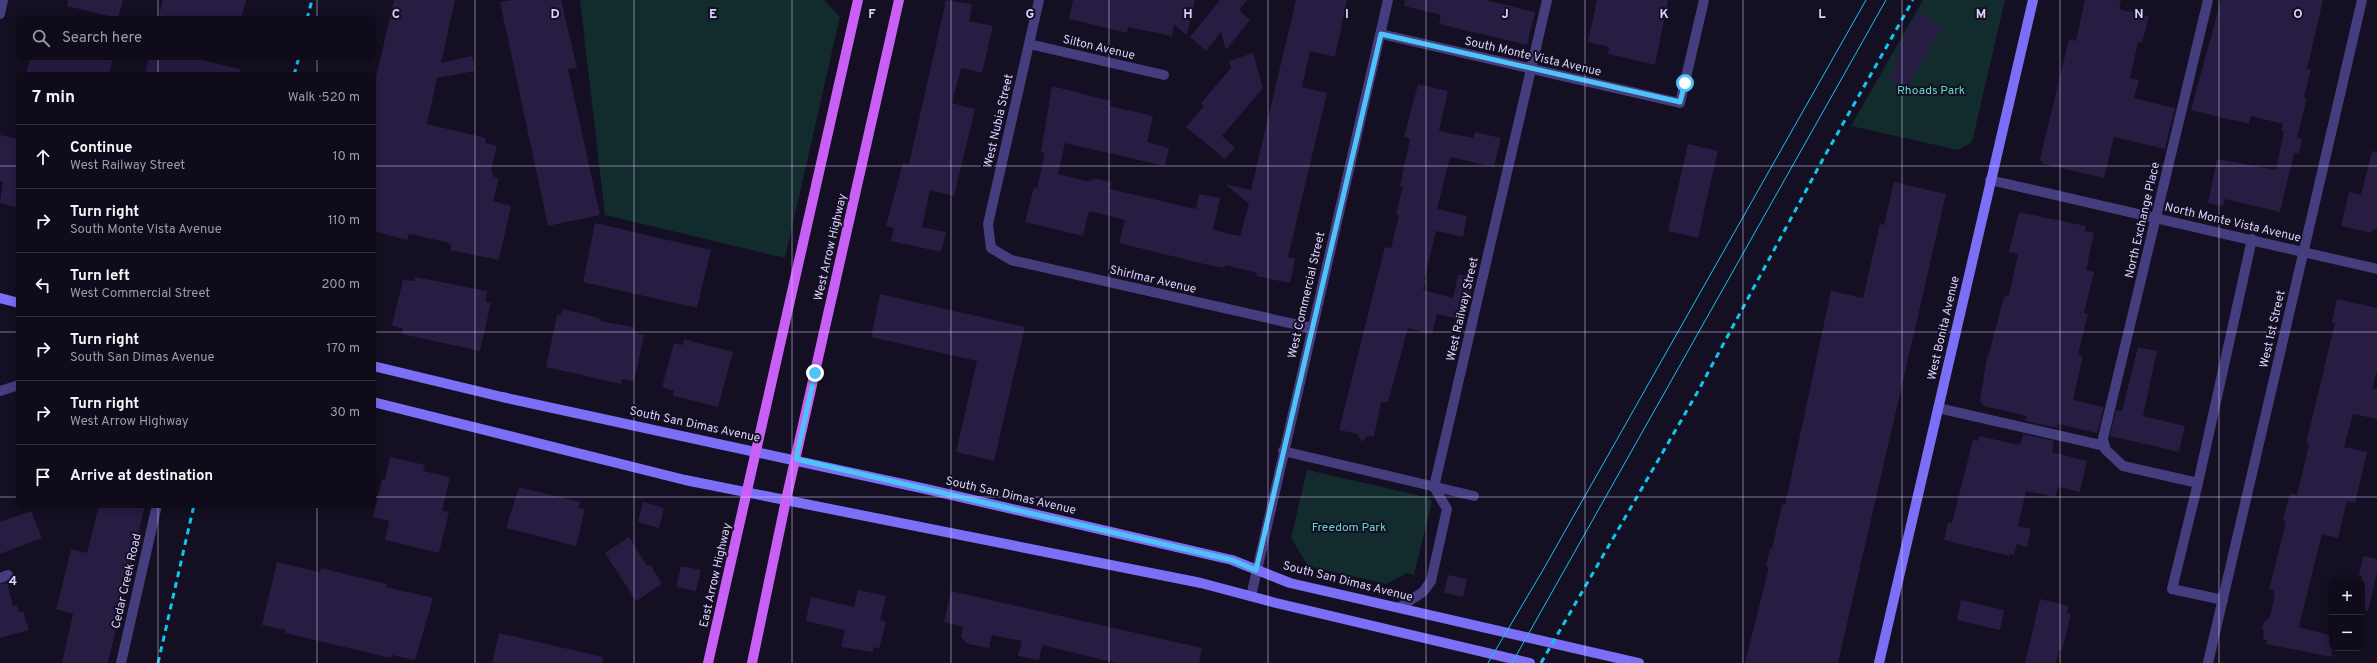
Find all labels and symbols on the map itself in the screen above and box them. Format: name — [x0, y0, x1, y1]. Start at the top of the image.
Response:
text: C — [392, 7, 400, 23]
text: D — [550, 7, 560, 23]
text: E — [709, 7, 717, 23]
text: F — [868, 7, 876, 23]
text: G — [1026, 7, 1035, 23]
text: H — [1183, 7, 1193, 23]
text: I — [1345, 7, 1349, 23]
text: J — [1501, 7, 1509, 23]
text: K — [1659, 7, 1669, 23]
text: L — [1818, 7, 1826, 23]
text: M — [1976, 7, 1986, 23]
text: N — [2134, 7, 2144, 23]
text: O — [2293, 7, 2303, 23]
street label: Silton Avenue — [1061, 32, 1136, 64]
street label: South Monte Vista Avenue — [1463, 33, 1603, 81]
street label: West Nubia Street — [980, 73, 1018, 170]
route start — [1676, 74, 1694, 92]
park label: Rhoads Park — [1897, 83, 1965, 99]
street label: North Exchange Place — [2122, 161, 2164, 280]
street label: West Arrow Highway — [811, 192, 851, 302]
street label: North Monte Vista Avenue — [2163, 199, 2303, 246]
street label: West Commercial Street — [1285, 230, 1329, 360]
street label: West Railway Street — [1443, 256, 1483, 363]
street label: Shirlmar Avenue — [1108, 262, 1198, 298]
street label: West Bonita Avenue — [1924, 274, 1964, 382]
street label: West 1st Street — [2256, 289, 2290, 370]
route end — [806, 364, 824, 382]
street label: South San Dimas Avenue — [628, 403, 762, 447]
street label: South San Dimas Avenue — [944, 473, 1078, 519]
park label: Freedom Park — [1312, 520, 1386, 536]
street label: East Arrow Highway — [696, 521, 736, 629]
street label: Cedar Creek Road — [108, 532, 146, 630]
street label: South San Dimas Avenue — [1281, 558, 1414, 606]
text: 4 — [9, 574, 17, 590]

